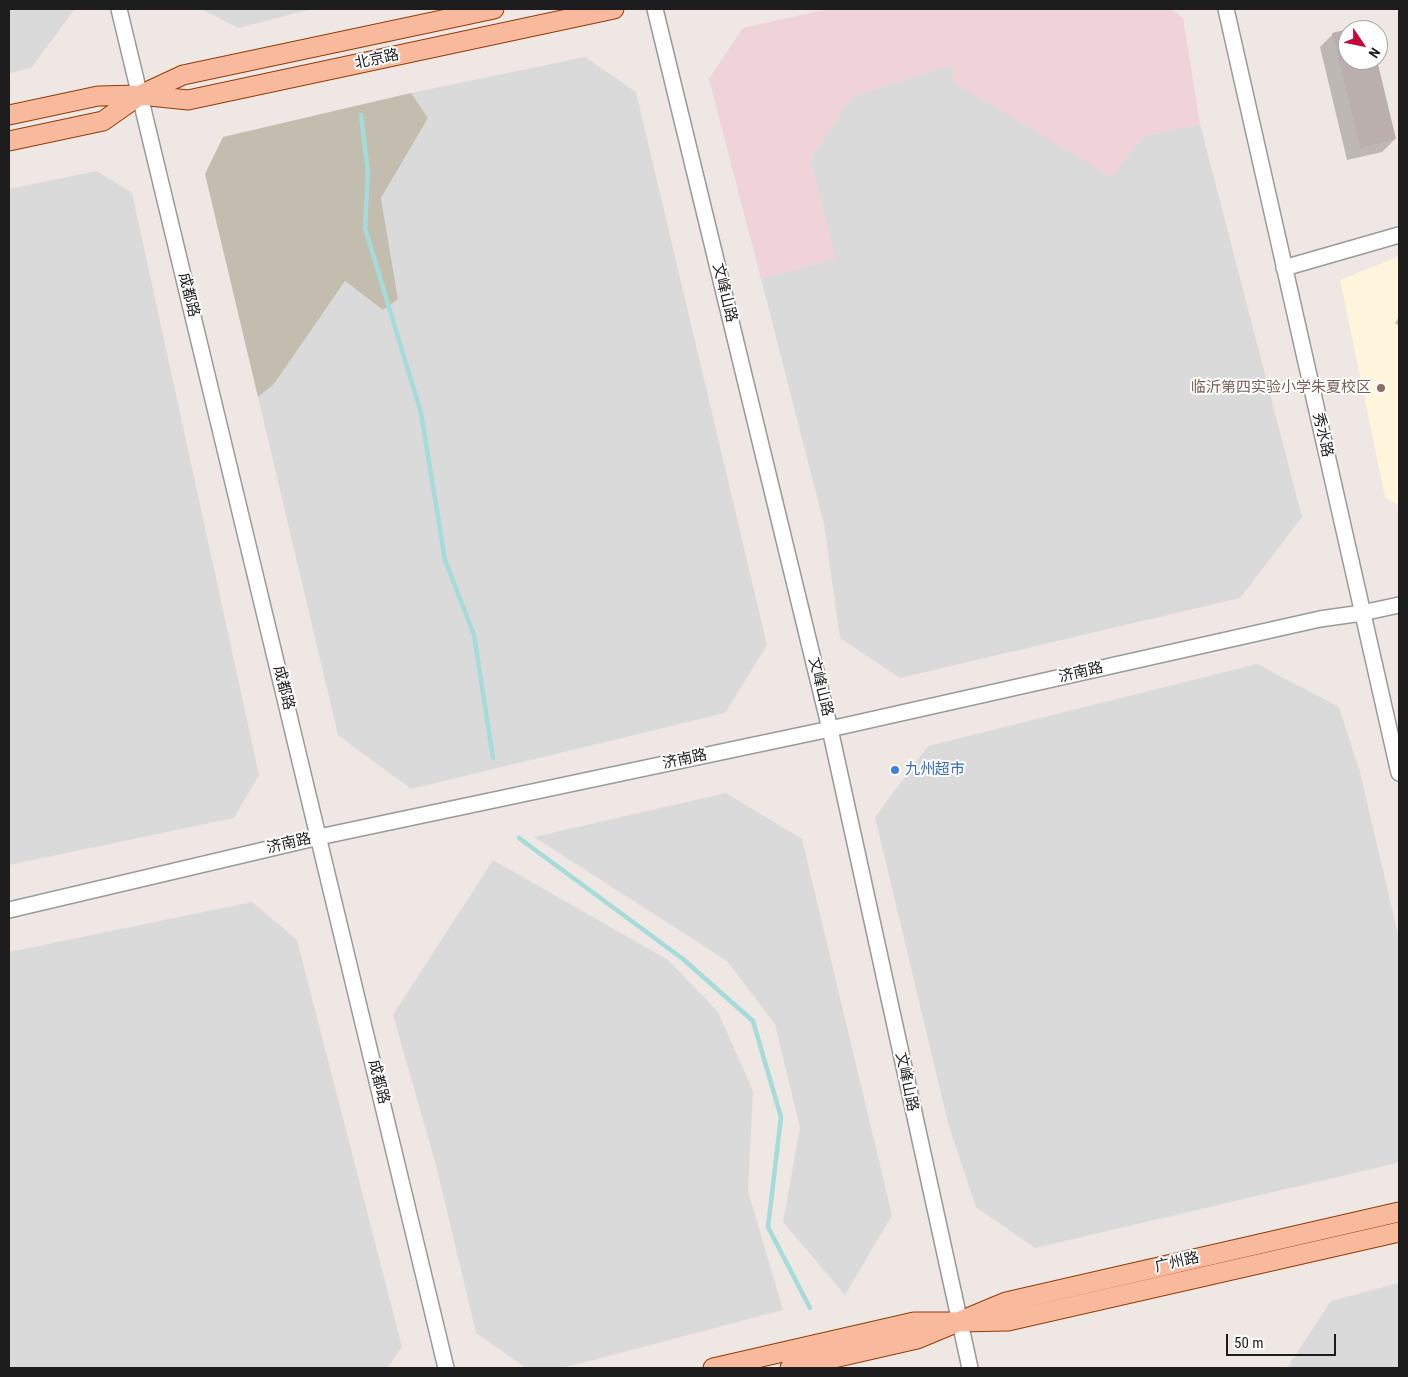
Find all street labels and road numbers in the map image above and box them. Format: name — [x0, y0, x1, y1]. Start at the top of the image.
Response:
street label: 北京路 — [353, 47, 401, 73]
street label: 文峰山路 — [708, 262, 740, 324]
street label: 成都路 — [174, 271, 202, 319]
street label: 秀水路 — [1308, 411, 1336, 459]
street label: 文峰山路 — [804, 656, 836, 718]
street label: 济南路 — [1057, 659, 1105, 687]
street label: 成都路 — [269, 664, 297, 712]
street label: 济南路 — [661, 747, 709, 773]
street label: 济南路 — [265, 830, 313, 858]
street label: 文峰山路 — [891, 1051, 921, 1113]
street label: 成都路 — [364, 1058, 392, 1106]
street label: 广州路 — [1153, 1249, 1201, 1277]

